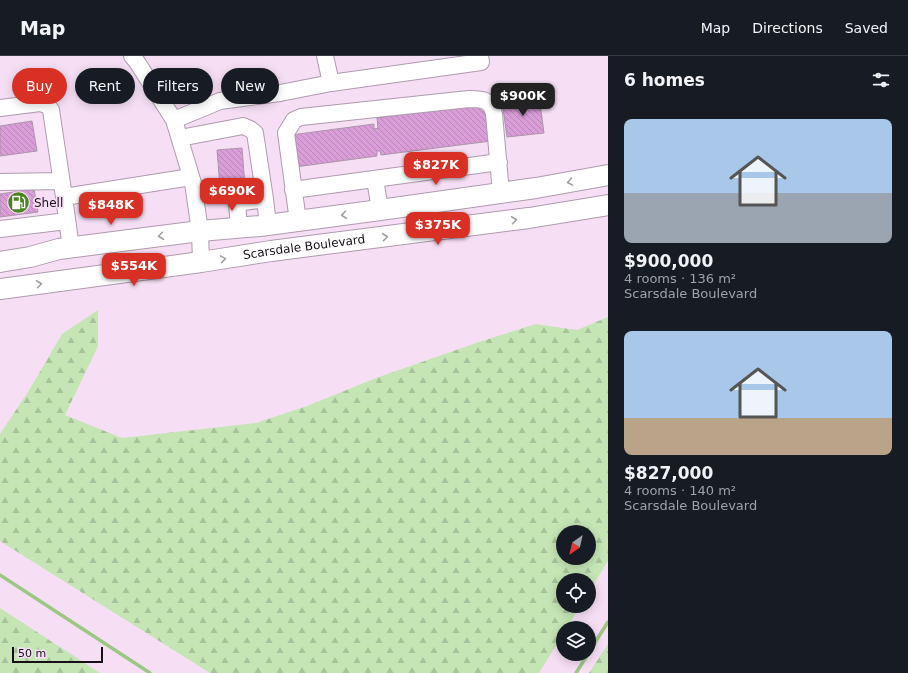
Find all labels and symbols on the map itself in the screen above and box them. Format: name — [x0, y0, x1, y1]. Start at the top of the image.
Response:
pin: $900K — [495, 83, 551, 117]
pin: $827K — [408, 152, 464, 186]
one-way arrow — [567, 177, 573, 186]
pin: $690K — [204, 178, 260, 212]
fuel station icon: Shell — [5, 190, 31, 216]
pin: $848K — [83, 192, 139, 226]
place label: Shell — [34, 196, 63, 210]
one-way arrow — [341, 210, 347, 219]
pin: $375K — [410, 212, 466, 246]
one-way arrow — [511, 216, 517, 225]
one-way arrow — [158, 231, 164, 240]
street label: Scarsdale Boulevard — [242, 232, 366, 262]
one-way arrow — [382, 233, 388, 242]
pin: $554K — [106, 253, 162, 287]
one-way arrow — [220, 255, 226, 263]
one-way arrow — [36, 279, 42, 288]
north arrow — [556, 525, 596, 565]
scale bar — [12, 645, 103, 664]

